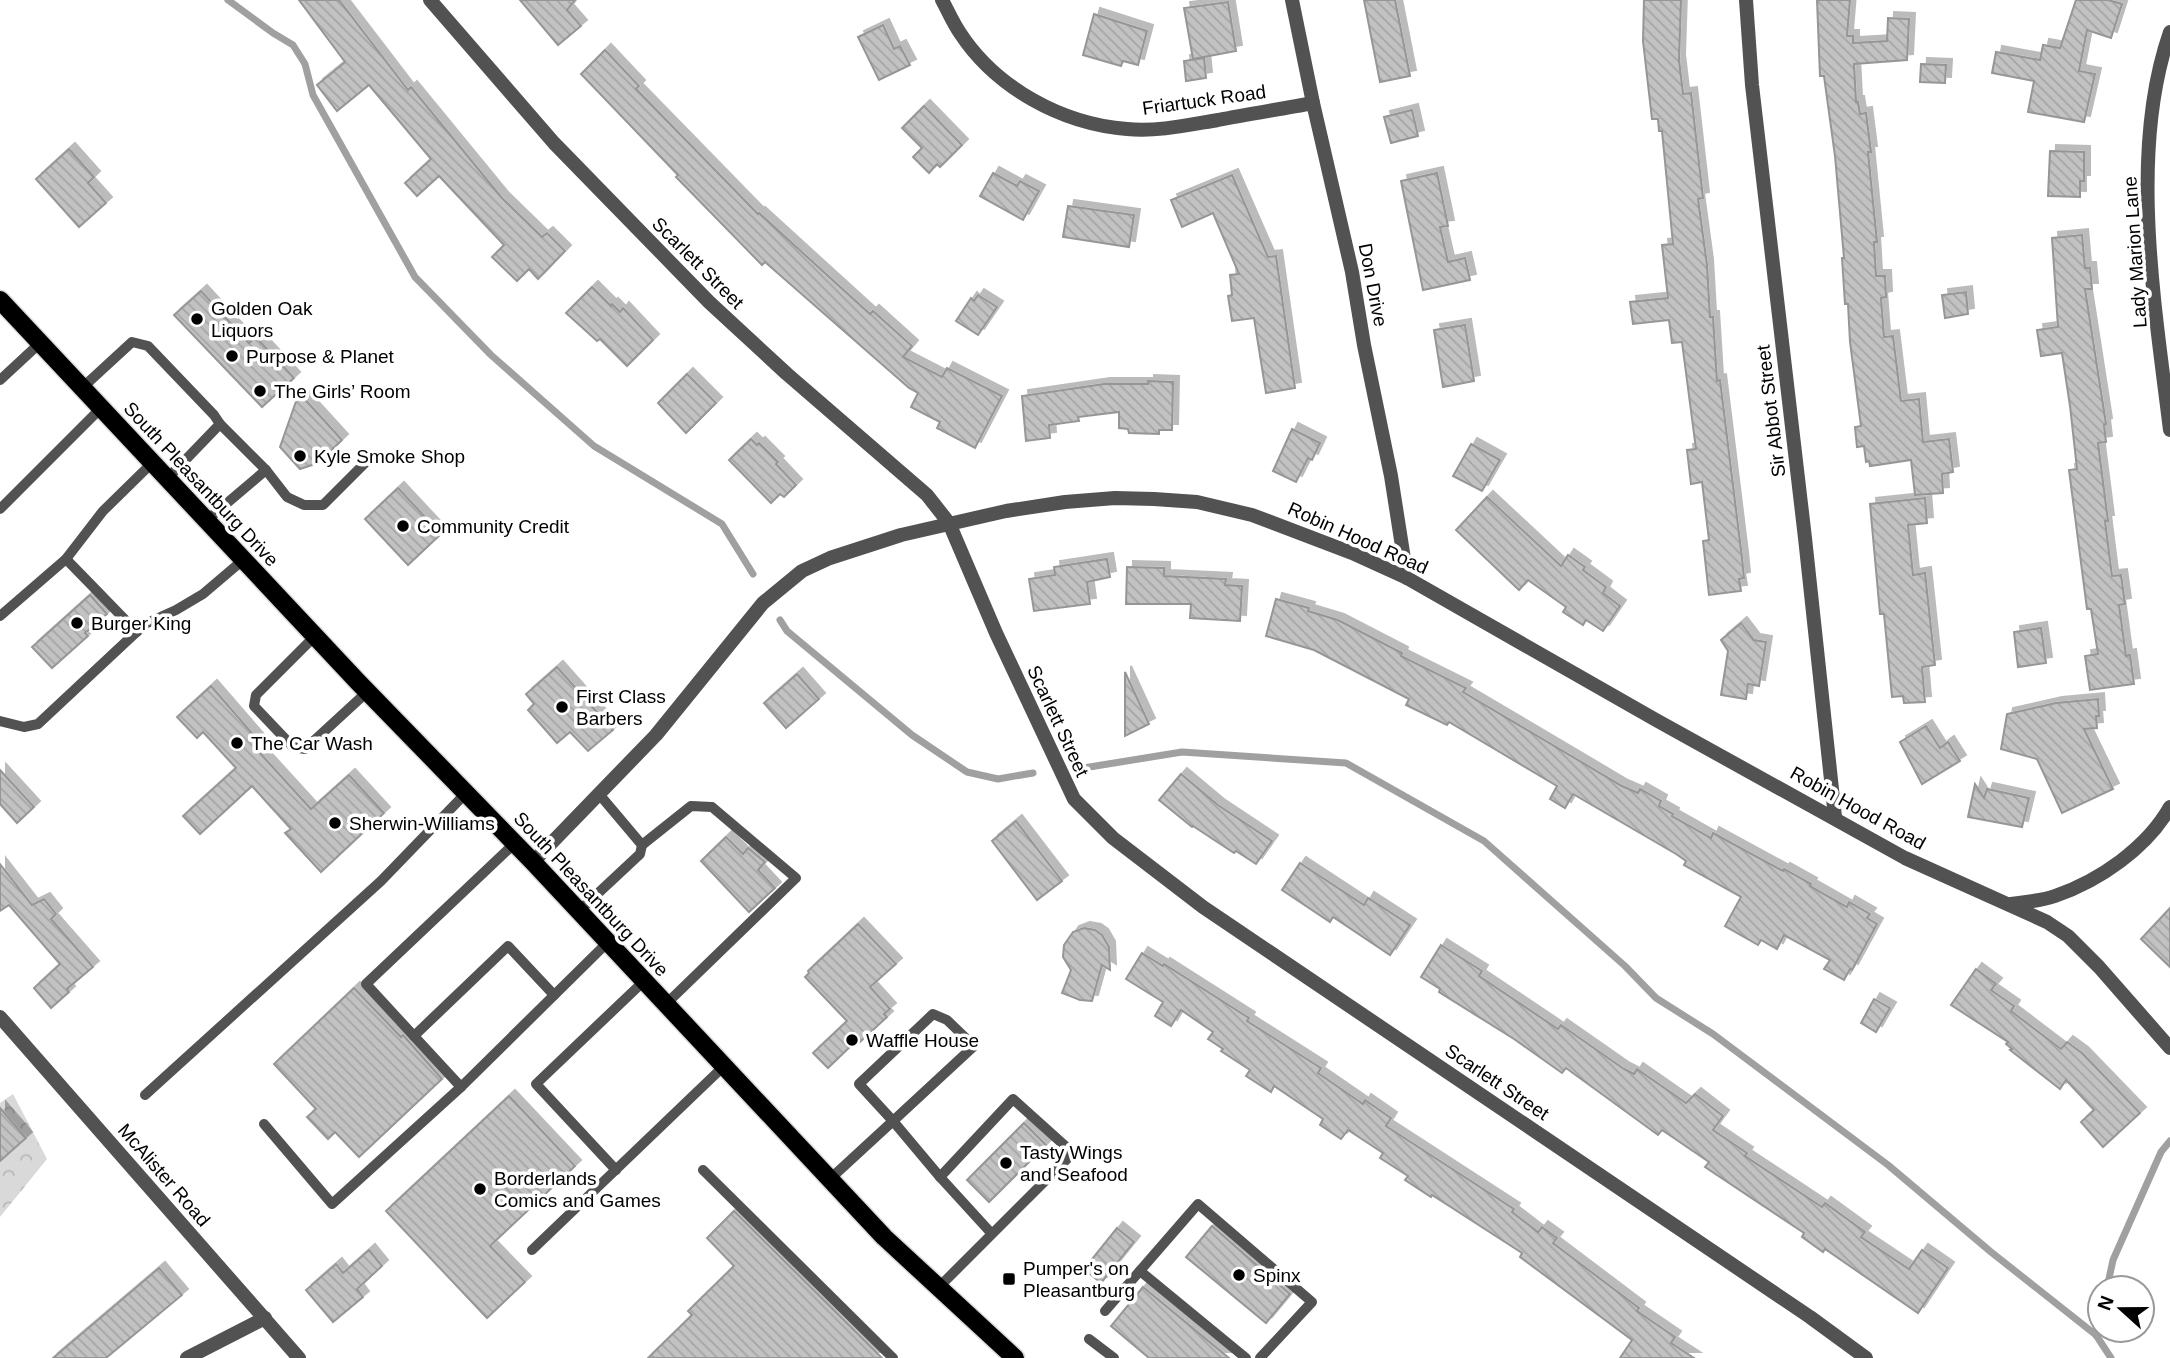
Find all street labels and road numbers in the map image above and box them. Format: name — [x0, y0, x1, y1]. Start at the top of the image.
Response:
street label: Friartuck Road — [1141, 81, 1267, 119]
street label: Lady Marion Lane — [2119, 175, 2151, 329]
street label: Scarlett Street — [648, 213, 748, 313]
street label: Don Drive — [1355, 242, 1391, 328]
street label: Sir Abbot Street — [1752, 343, 1790, 478]
street label: South Pleasantburg Drive — [119, 398, 283, 570]
street label: Robin Hood Road — [1285, 498, 1431, 578]
street label: Scarlett Street — [1023, 662, 1093, 781]
street label: Robin Hood Road — [1787, 762, 1929, 854]
street label: South Pleasantburg Drive — [509, 808, 673, 980]
street label: Scarlett Street — [1441, 1040, 1553, 1125]
street label: McAlister Road — [114, 1119, 214, 1231]

